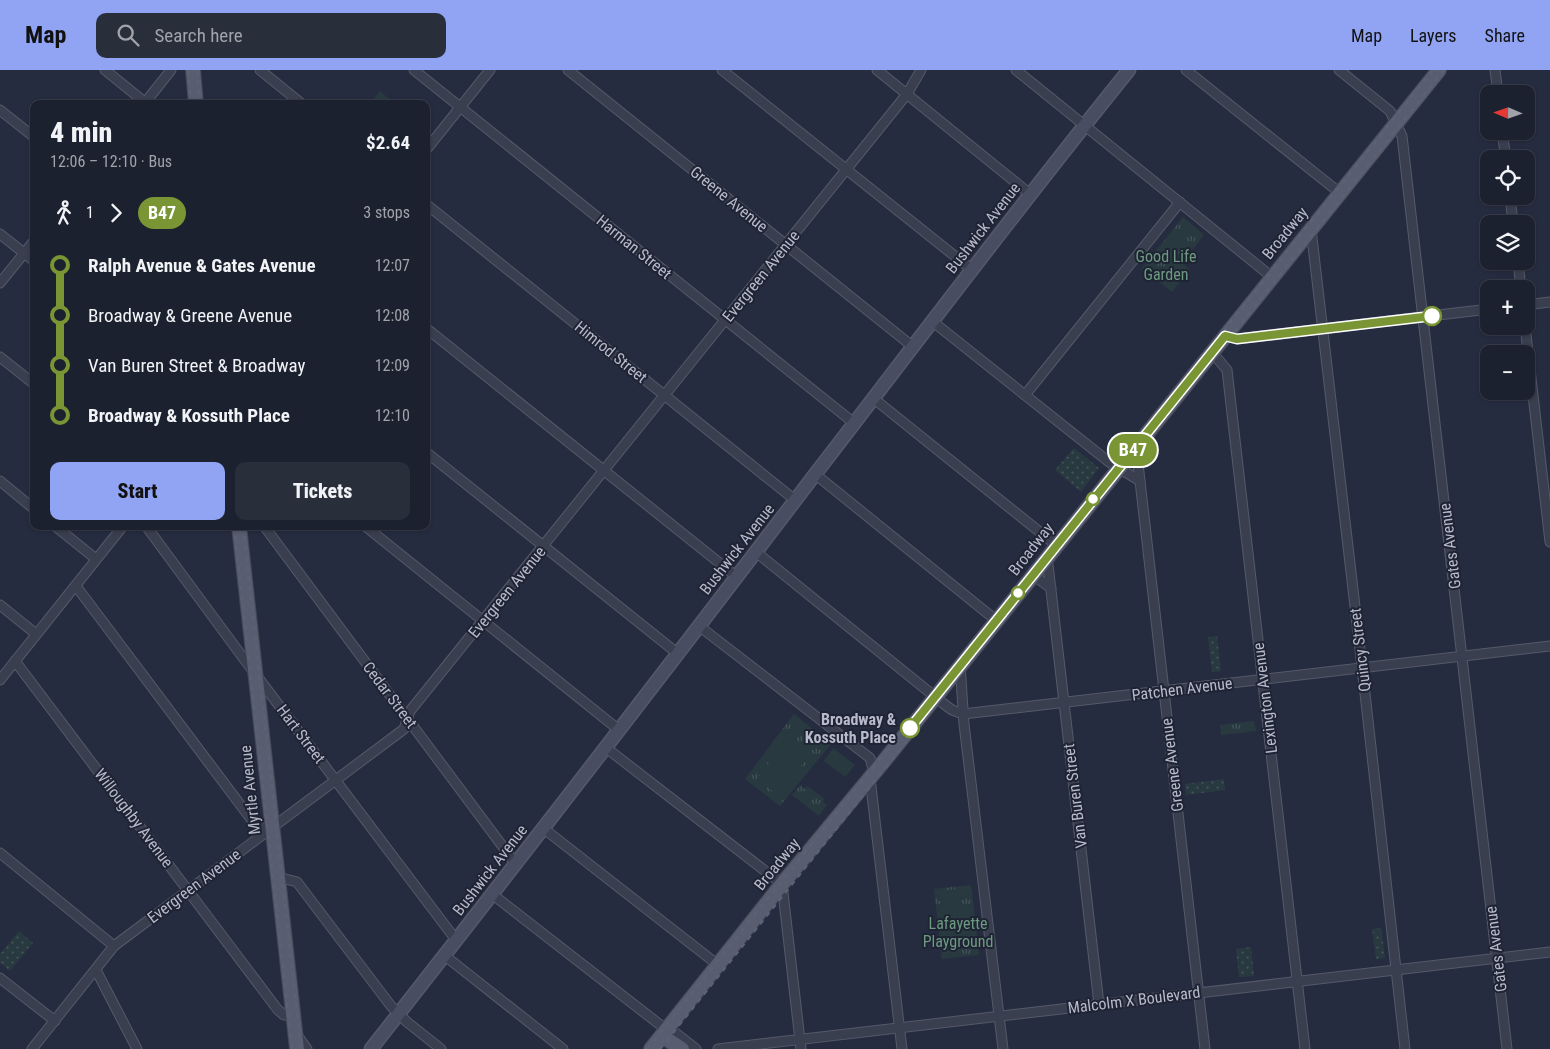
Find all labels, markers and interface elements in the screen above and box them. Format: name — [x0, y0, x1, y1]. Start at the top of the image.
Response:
search box — [96, 13, 446, 58]
text: Map — [25, 21, 66, 49]
icon: search — [114, 21, 142, 49]
text: Search here — [154, 24, 243, 47]
text: Map — [1351, 25, 1382, 46]
text: Layers — [1410, 25, 1457, 46]
text: Share — [1485, 25, 1525, 46]
north arrow — [1480, 85, 1535, 140]
map controls — [1480, 85, 1535, 400]
text: 4 min — [50, 116, 112, 149]
text: $2.64 — [366, 131, 410, 154]
button: locate — [1480, 150, 1535, 205]
text: 12:06 – 12:10 · Bus — [50, 152, 172, 171]
street label: Greene Avenue — [686, 162, 772, 236]
street label: Bushwick Avenue — [942, 179, 1024, 277]
icon: walk — [50, 199, 78, 227]
icon: forward — [102, 199, 130, 227]
text: B47 — [148, 202, 176, 223]
text: 1 — [86, 203, 94, 222]
text: 3 stops — [363, 203, 410, 222]
street label: Broadway — [1258, 203, 1312, 263]
street label: Harman Street — [593, 211, 676, 283]
button: layers — [1480, 215, 1535, 270]
street label: Evergreen Avenue — [718, 227, 804, 325]
park label: Good Life Garden — [1136, 247, 1196, 284]
text: Ralph Avenue & Gates Avenue — [88, 254, 315, 277]
text: 12:07 — [375, 256, 410, 275]
button: + — [1480, 280, 1535, 335]
text: Broadway & Greene Avenue — [88, 304, 292, 327]
text: 12:08 — [375, 306, 410, 325]
unlabelled marker — [1422, 306, 1442, 326]
street label: Himrod Street — [571, 317, 651, 387]
button: − — [1480, 345, 1535, 400]
text: Van Buren Street & Broadway — [88, 354, 305, 377]
text: 12:09 — [375, 356, 410, 375]
text: Broadway & Kossuth Place — [88, 404, 290, 427]
text: 12:10 — [375, 406, 410, 425]
line badge: B47 — [1104, 434, 1162, 466]
text: B47 — [1119, 439, 1147, 460]
button: Start — [50, 462, 225, 520]
button: Tickets — [235, 462, 410, 520]
unlabelled marker — [1086, 492, 1100, 506]
street label: Bushwick Avenue — [696, 500, 778, 598]
street label: Gates Avenue — [1435, 502, 1465, 590]
street label: Broadway — [1005, 519, 1058, 579]
street label: Evergreen Avenue — [464, 543, 550, 641]
unlabelled marker — [1011, 586, 1025, 600]
street label: Quincy Street — [1345, 607, 1375, 693]
street label: Lexington Avenue — [1249, 641, 1281, 755]
street label: Cedar Street — [359, 658, 421, 732]
street label: Patchen Avenue — [1131, 673, 1233, 705]
street label: Hart Street — [273, 701, 329, 767]
place label: Broadway & Kossuth Place — [805, 710, 896, 747]
street label: Greene Avenue — [1157, 717, 1187, 813]
marker: Broadway & Kossuth Place — [900, 718, 920, 738]
street label: Van Buren Street — [1059, 742, 1091, 849]
street label: Myrtle Avenue — [236, 744, 264, 836]
street label: Willoughby Avenue — [91, 765, 177, 871]
street label: Bushwick Avenue — [449, 821, 531, 919]
street label: Broadway — [750, 834, 804, 894]
street label: Evergreen Avenue — [144, 845, 244, 927]
street label: Gates Avenue — [1481, 905, 1511, 993]
park label: Lafayette Playground — [923, 914, 993, 951]
street label: Malcolm X Boulevard — [1067, 982, 1201, 1018]

